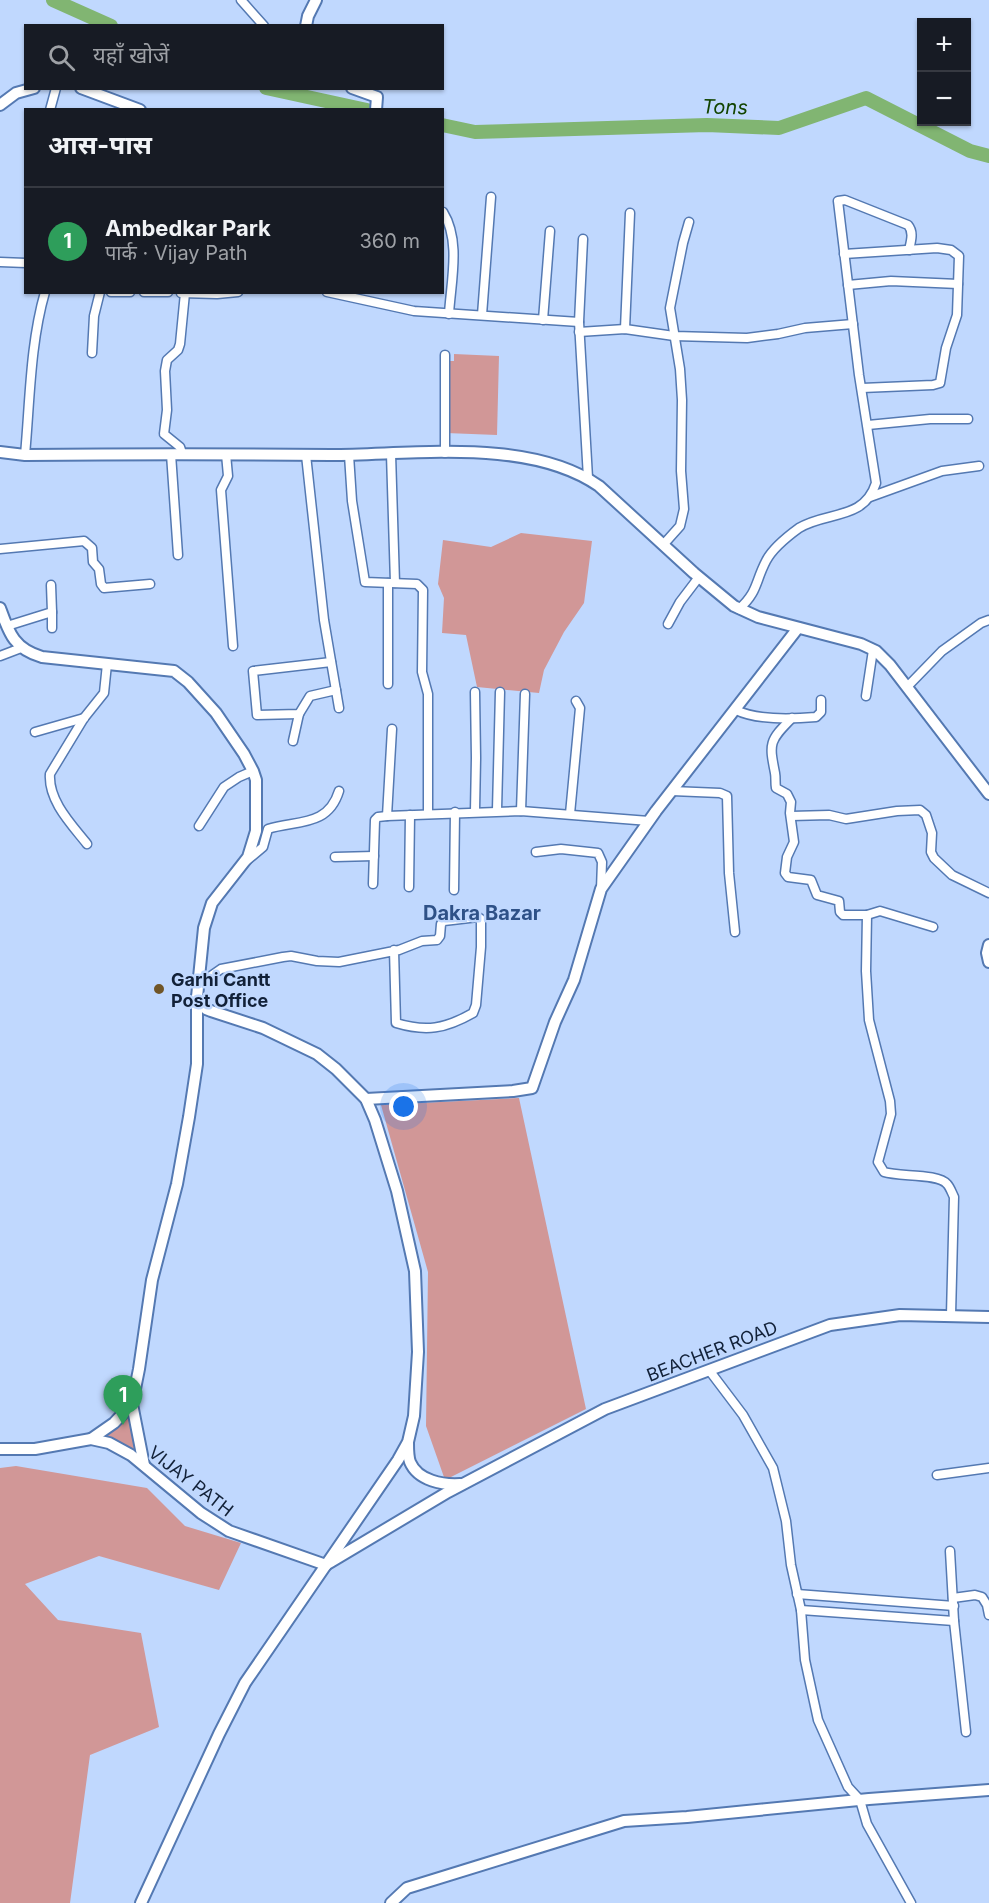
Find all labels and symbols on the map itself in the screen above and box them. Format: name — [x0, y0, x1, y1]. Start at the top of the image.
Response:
water label: Tons — [702, 95, 748, 119]
district label: Dakra Bazar — [423, 901, 541, 925]
place label: Garhi Cantt Post Office — [171, 969, 271, 1011]
marker: Garhi Cantt Post Office — [152, 982, 166, 996]
your location — [389, 1092, 418, 1121]
street label: BEACHER ROAD — [644, 1316, 780, 1386]
pin: 1 — [104, 1376, 142, 1425]
street label: VIJAY PATH — [145, 1441, 237, 1521]

